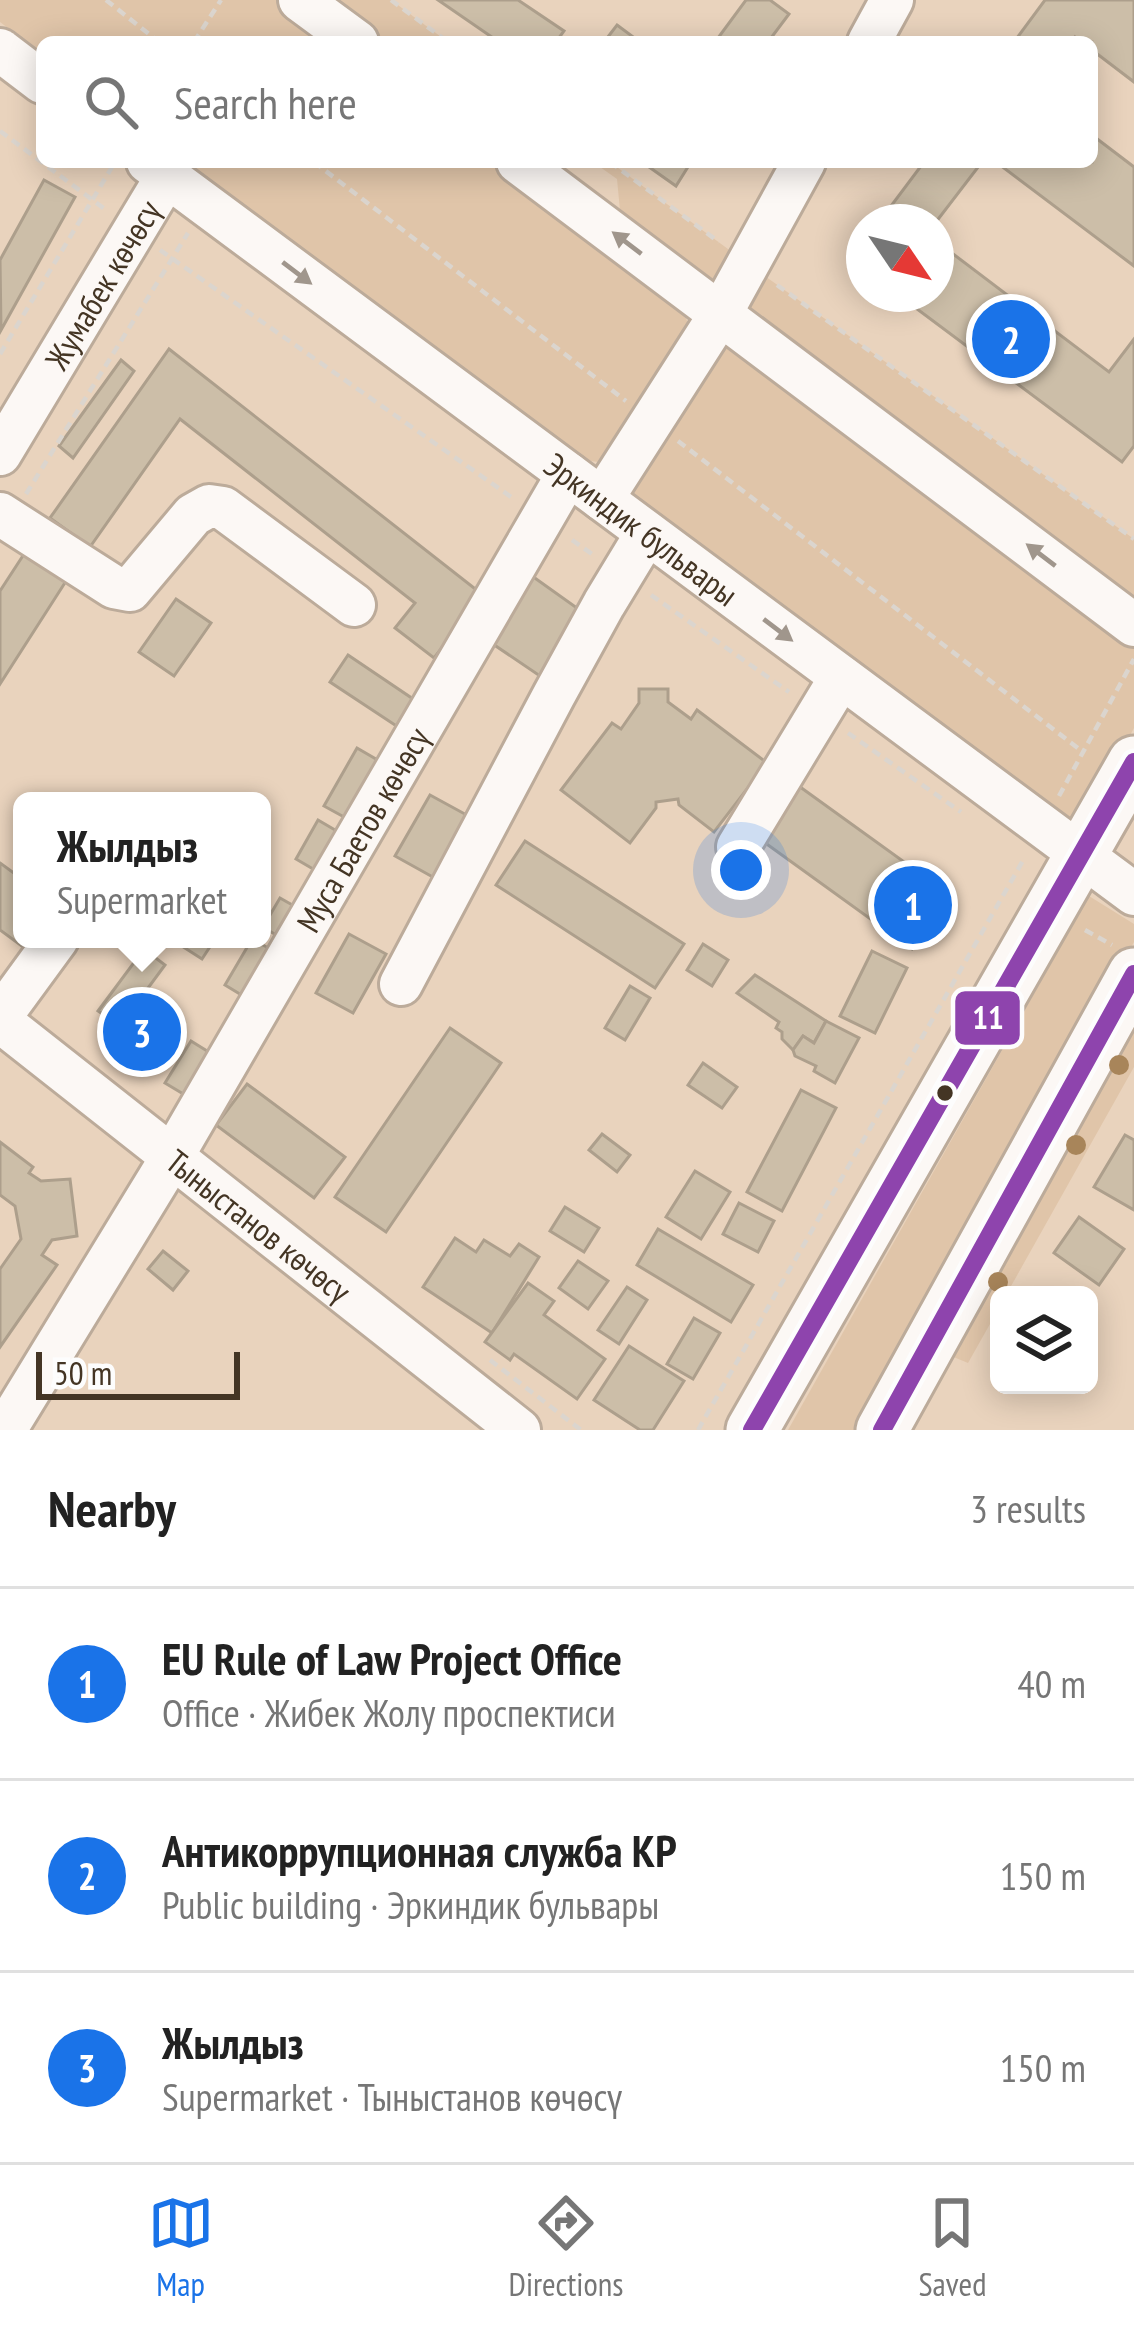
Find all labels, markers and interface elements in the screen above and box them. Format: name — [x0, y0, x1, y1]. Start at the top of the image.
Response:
search box — [36, 36, 1098, 168]
icon: search — [78, 69, 144, 135]
text: Search here — [174, 73, 357, 131]
street label: Жумабек көчөсү — [34, 192, 169, 378]
north arrow — [846, 204, 954, 312]
one-way arrow — [612, 232, 643, 256]
one-way arrow — [281, 260, 312, 284]
pin: 2 — [972, 294, 1050, 384]
street label: Эркиндик бульвары — [536, 443, 747, 615]
one-way arrow — [1025, 543, 1056, 568]
one-way arrow — [763, 618, 794, 642]
street label: Муса Баетов көчөсү — [286, 719, 438, 939]
popup — [13, 792, 271, 948]
text: Жылдыз — [57, 816, 198, 874]
your location — [711, 840, 771, 900]
pin: 1 — [874, 860, 952, 950]
text: Supermarket — [57, 874, 227, 925]
pin: 3 — [103, 987, 181, 1077]
line badge: 11 — [953, 989, 1022, 1047]
text: 11 — [972, 995, 1004, 1038]
unlabelled marker — [934, 1082, 956, 1104]
street label: Тыныстанов көчөсү — [158, 1139, 361, 1312]
map controls — [990, 1286, 1098, 1394]
button: layers — [990, 1286, 1098, 1394]
scale bar — [36, 1346, 240, 1399]
text: 50 m — [54, 1351, 112, 1394]
text: Nearby — [48, 1475, 176, 1541]
text: 3 results — [970, 1483, 1086, 1534]
text: EU Rule of Law Project Office — [162, 1629, 622, 1687]
text: 1 — [78, 1658, 96, 1709]
text: 40 m — [1017, 1658, 1086, 1709]
text: Office · Жибек Жолу проспектиси — [162, 1687, 616, 1738]
text: Антикоррупционная служба КР — [162, 1821, 677, 1879]
text: 2 — [78, 1850, 96, 1901]
text: 150 m — [1000, 1850, 1086, 1901]
text: Public building · Эркиндик бульвары — [162, 1879, 659, 1930]
text: Жылдыз — [162, 2013, 304, 2071]
text: 3 — [78, 2042, 96, 2093]
text: 150 m — [1000, 2042, 1086, 2093]
text: Supermarket · Тыныстанов көчөсү — [162, 2071, 622, 2122]
tab: Map — [148, 2190, 214, 2305]
tab: Directions — [509, 2190, 623, 2305]
tab: Saved — [918, 2190, 986, 2305]

